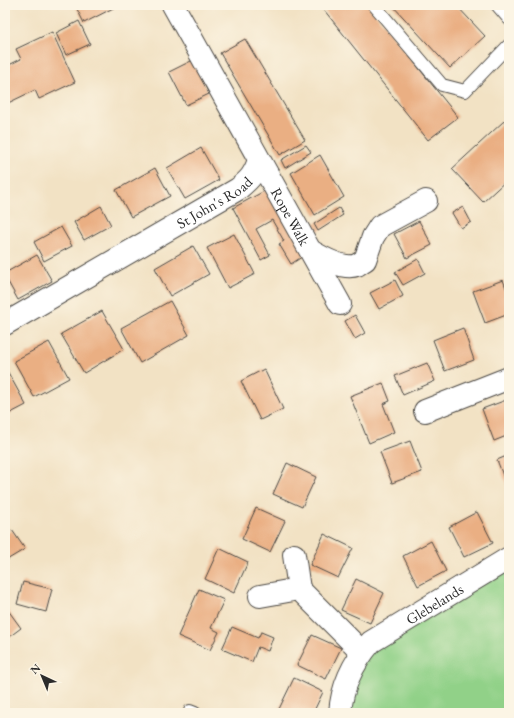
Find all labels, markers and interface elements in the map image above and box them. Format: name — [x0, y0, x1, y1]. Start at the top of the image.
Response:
street label: St John's Road — [173, 172, 256, 232]
street label: Rope Walk — [267, 184, 315, 250]
street label: Glebelands — [402, 579, 467, 628]
north arrow — [22, 656, 62, 696]
text: N — [27, 661, 43, 677]

